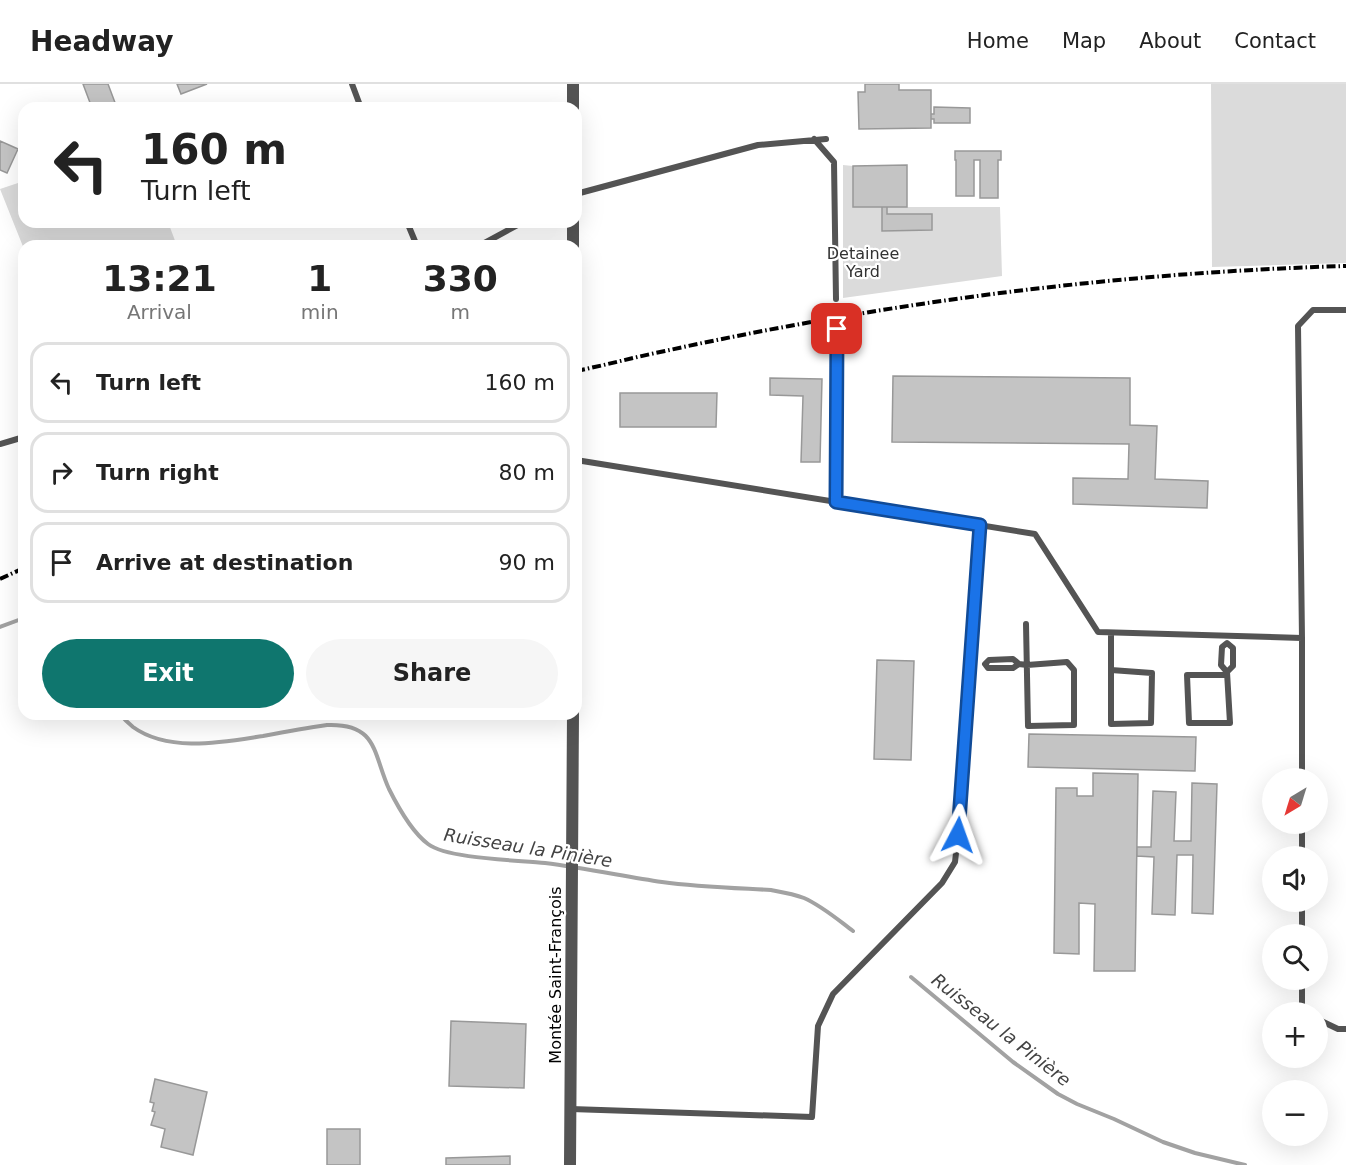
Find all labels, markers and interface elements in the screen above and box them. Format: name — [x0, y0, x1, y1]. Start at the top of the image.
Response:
text: Headway — [30, 25, 174, 58]
text: Home — [967, 29, 1029, 53]
text: Map — [1062, 29, 1106, 53]
text: About — [1139, 29, 1201, 53]
text: Contact — [1234, 29, 1316, 53]
text: 160 m — [141, 125, 287, 174]
icon: left — [42, 126, 120, 204]
text: Turn left — [141, 175, 251, 206]
park label: Detainee Yard — [827, 244, 899, 281]
text: 13:21 — [102, 258, 217, 299]
text: 1 — [307, 258, 332, 299]
text: 330 — [423, 258, 498, 299]
text: Arrival — [127, 300, 192, 324]
text: min — [301, 300, 339, 324]
text: m — [451, 300, 470, 324]
pin — [811, 303, 862, 354]
icon: arrive — [820, 312, 853, 345]
icon: left — [45, 366, 78, 399]
text: Turn left — [96, 370, 201, 395]
text: 160 m — [485, 370, 555, 395]
icon: right — [45, 456, 78, 489]
text: Turn right — [96, 460, 219, 485]
text: 80 m — [499, 460, 555, 485]
icon: arrive — [45, 546, 78, 579]
text: Arrive at destination — [96, 550, 353, 575]
text: 90 m — [499, 550, 555, 575]
button: Exit — [42, 639, 294, 708]
button: Share — [306, 639, 558, 708]
north arrow — [1262, 768, 1328, 834]
map controls — [1262, 768, 1328, 1146]
position arrow — [926, 803, 990, 867]
water label: Ruisseau la Pinière — [442, 824, 614, 871]
button: sound — [1262, 846, 1328, 912]
street label: Montée Saint-François — [546, 886, 565, 1064]
button: search — [1262, 924, 1328, 990]
water label: Ruisseau la Pinière — [928, 969, 1075, 1090]
button: + — [1262, 1002, 1328, 1068]
button: − — [1262, 1080, 1328, 1146]

